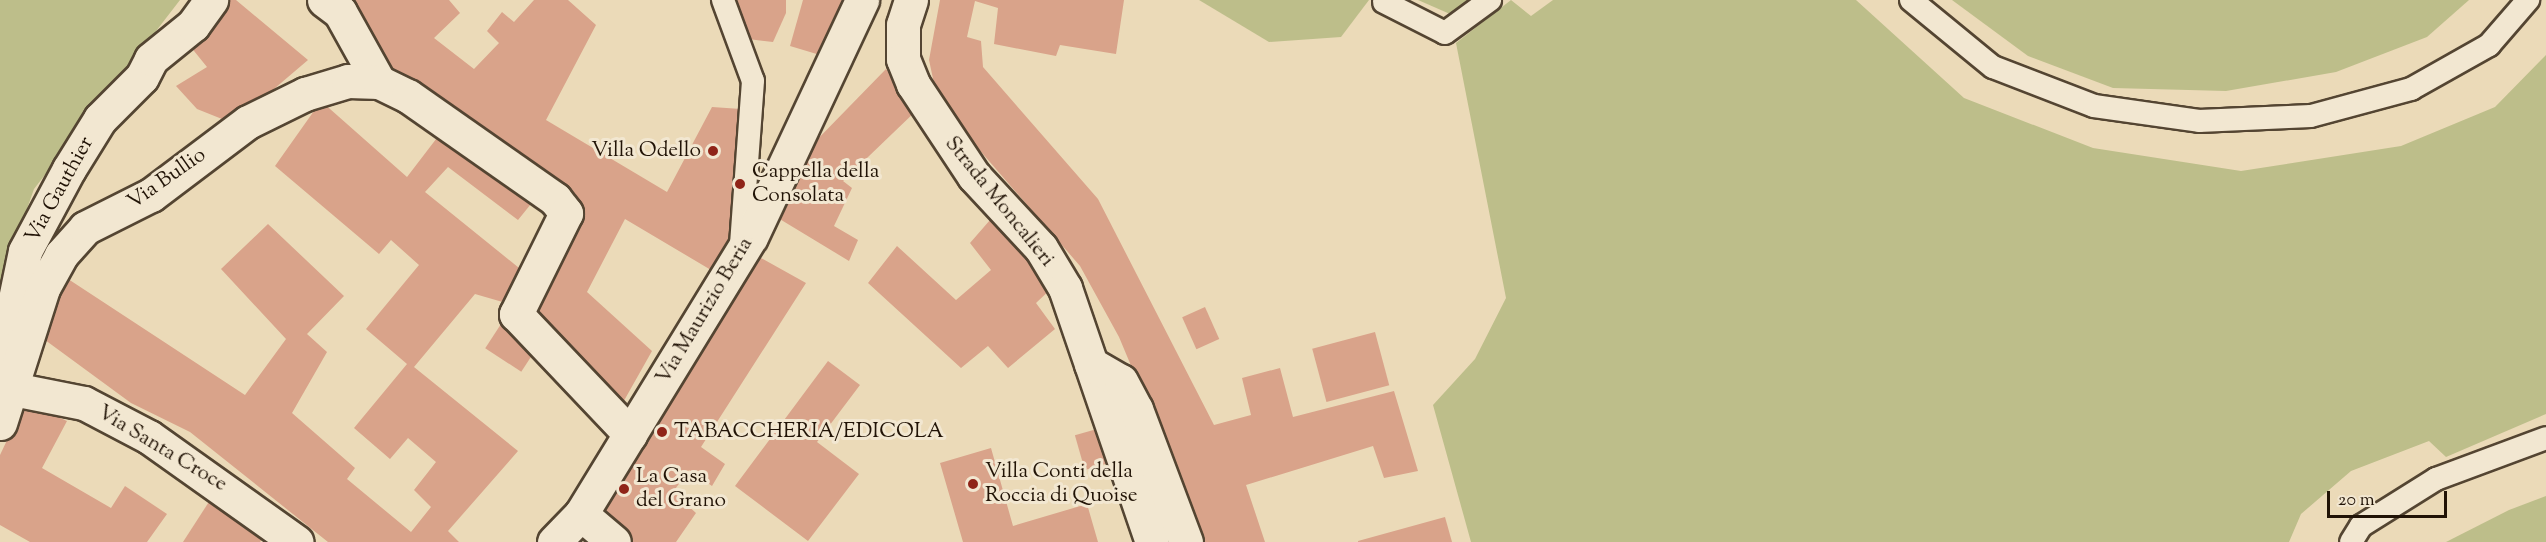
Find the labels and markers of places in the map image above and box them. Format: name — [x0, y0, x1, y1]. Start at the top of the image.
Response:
place label: Villa Odello — [591, 138, 701, 164]
marker: Villa Odello — [706, 144, 720, 158]
place label: Cappella della Consolata — [752, 159, 879, 209]
marker: Cappella della Consolata — [733, 177, 747, 191]
place label: TABACCHERIA/EDICOLA — [674, 419, 944, 445]
marker: TABACCHERIA/EDICOLA — [655, 425, 669, 439]
place label: Villa Conti della Roccia di Quoise — [985, 459, 1138, 509]
place label: La Casa del Grano — [636, 464, 726, 514]
marker: Villa Conti della Roccia di Quoise — [966, 477, 980, 491]
marker: La Casa del Grano — [617, 482, 631, 496]

